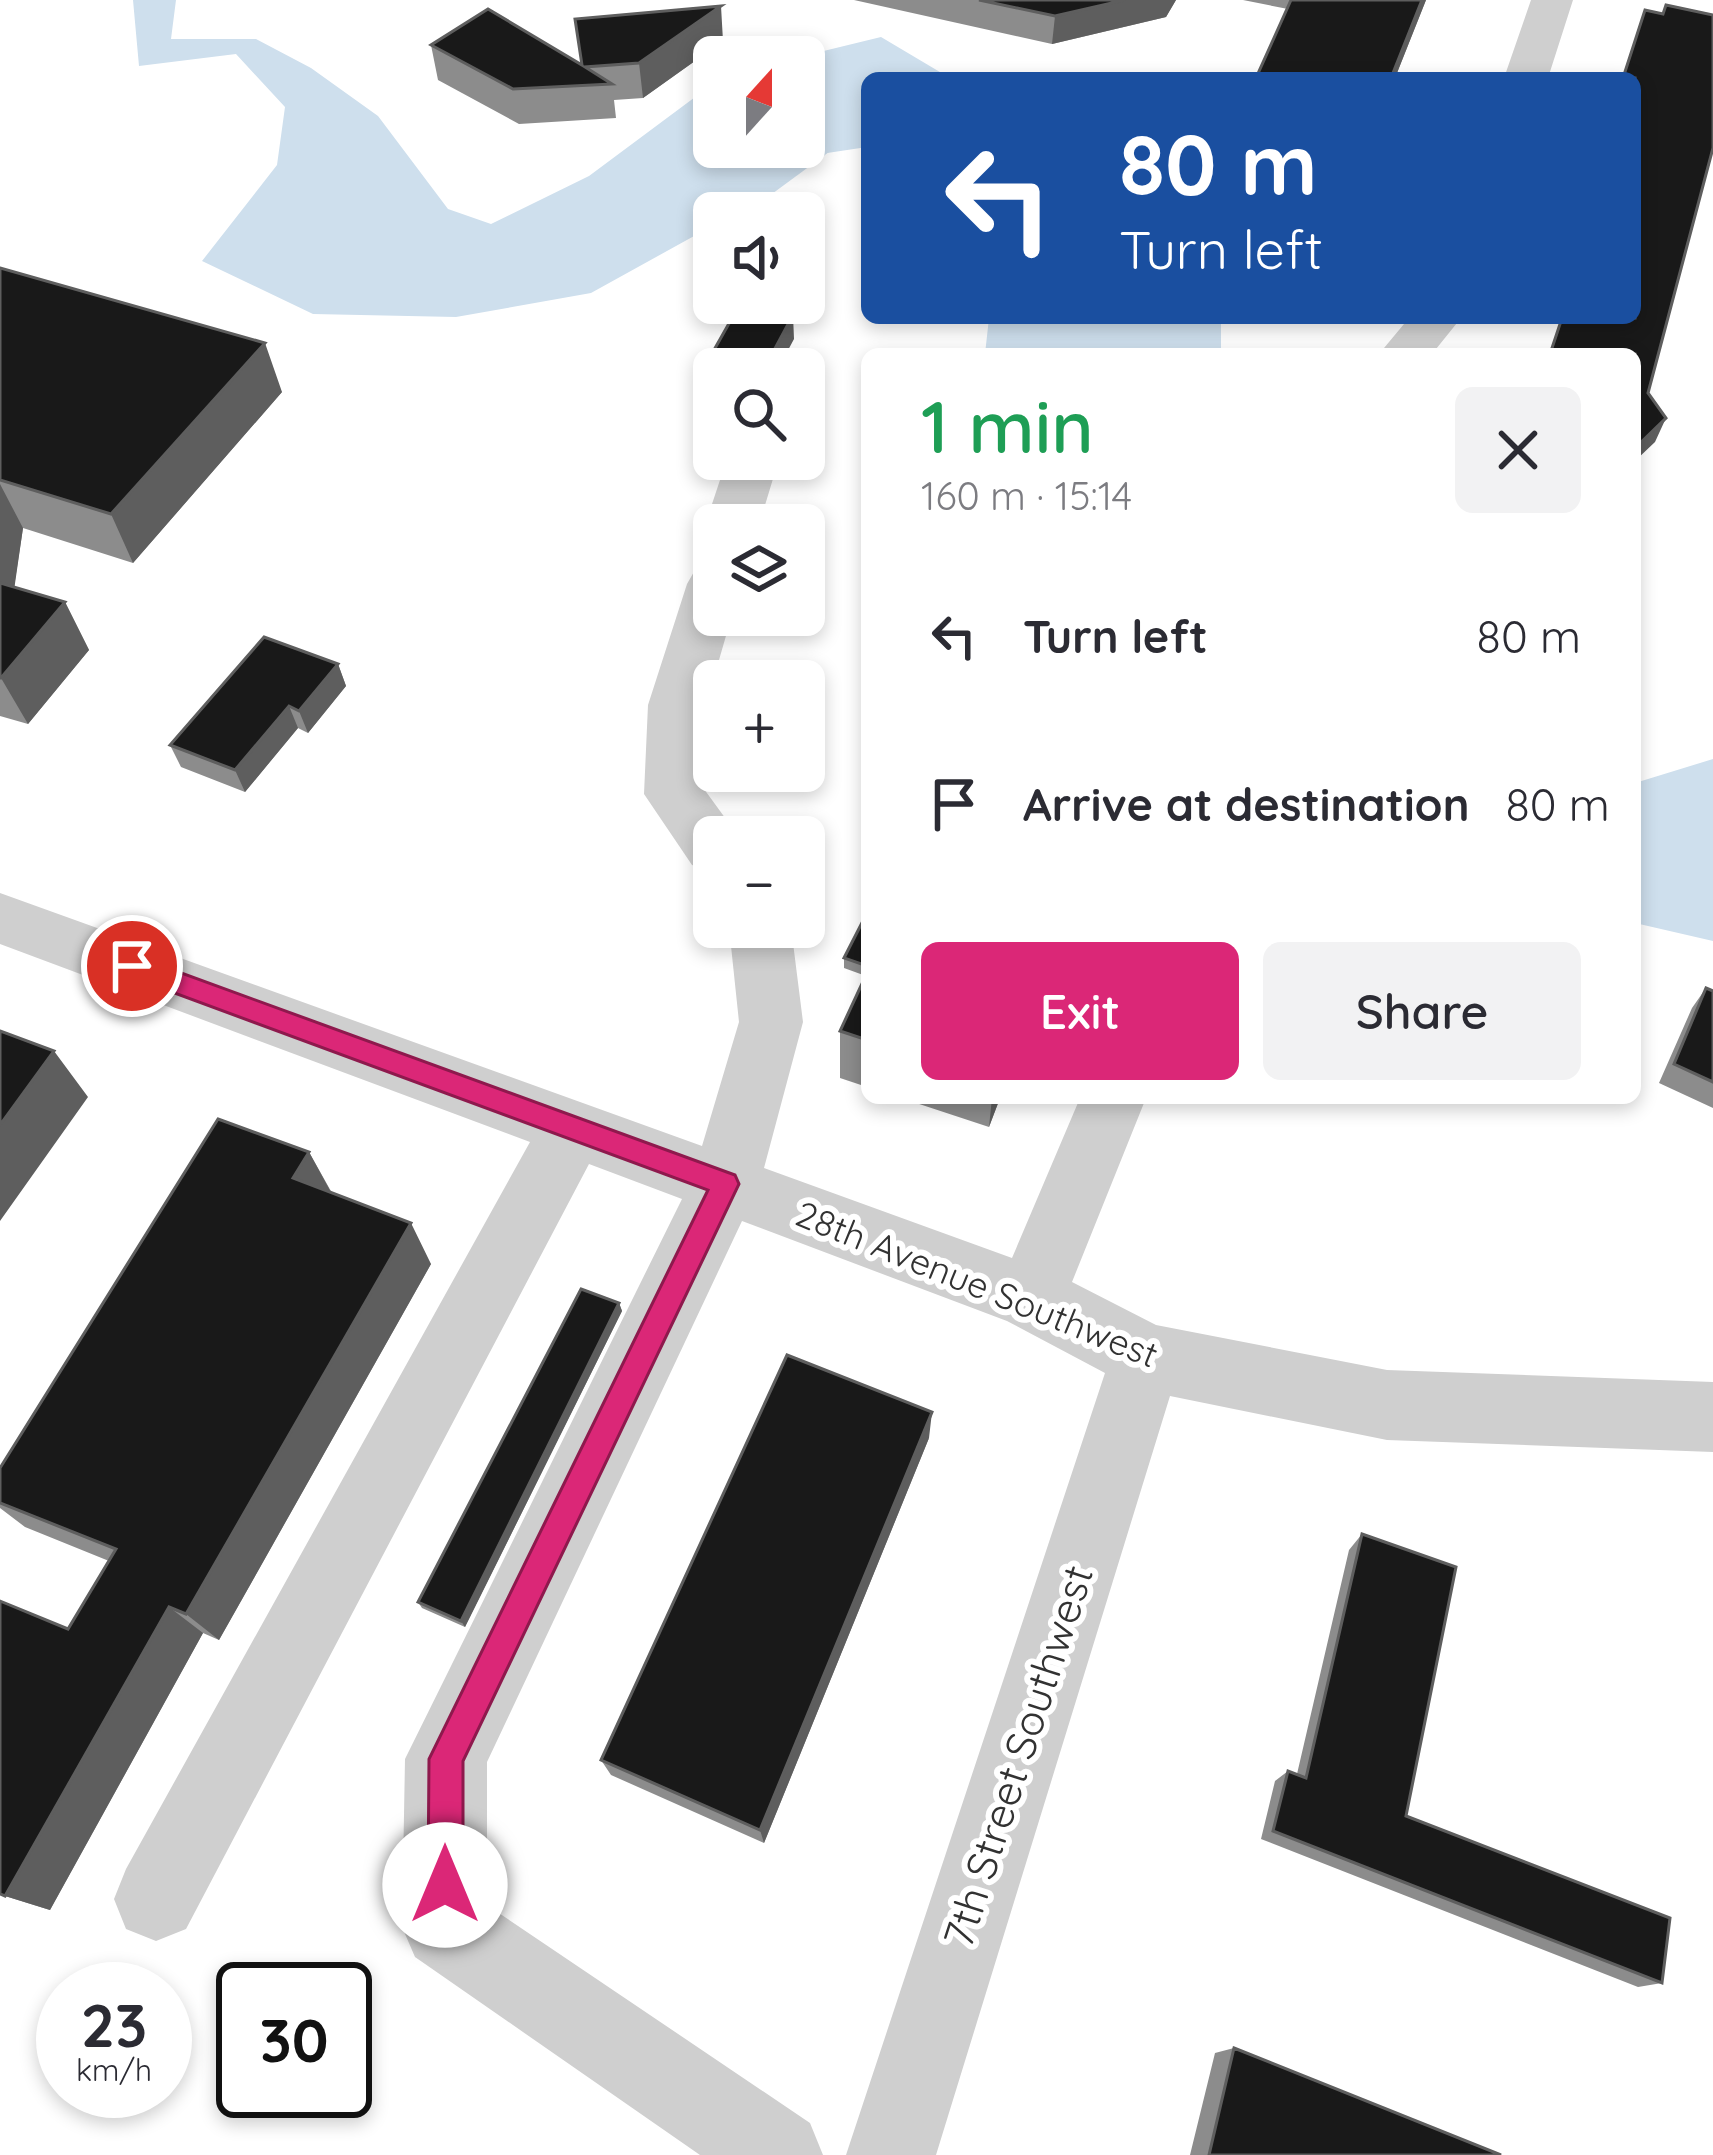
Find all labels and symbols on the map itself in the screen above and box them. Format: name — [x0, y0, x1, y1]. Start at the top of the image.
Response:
north arrow — [693, 36, 825, 168]
pin — [81, 915, 183, 1017]
street label: 28th Avenue Southwest — [790, 1190, 1165, 1377]
street label: 7th Street Southwest — [931, 1559, 1104, 1953]
position arrow — [382, 1822, 508, 1948]
speed limit sign: 30 — [216, 1962, 372, 2118]

